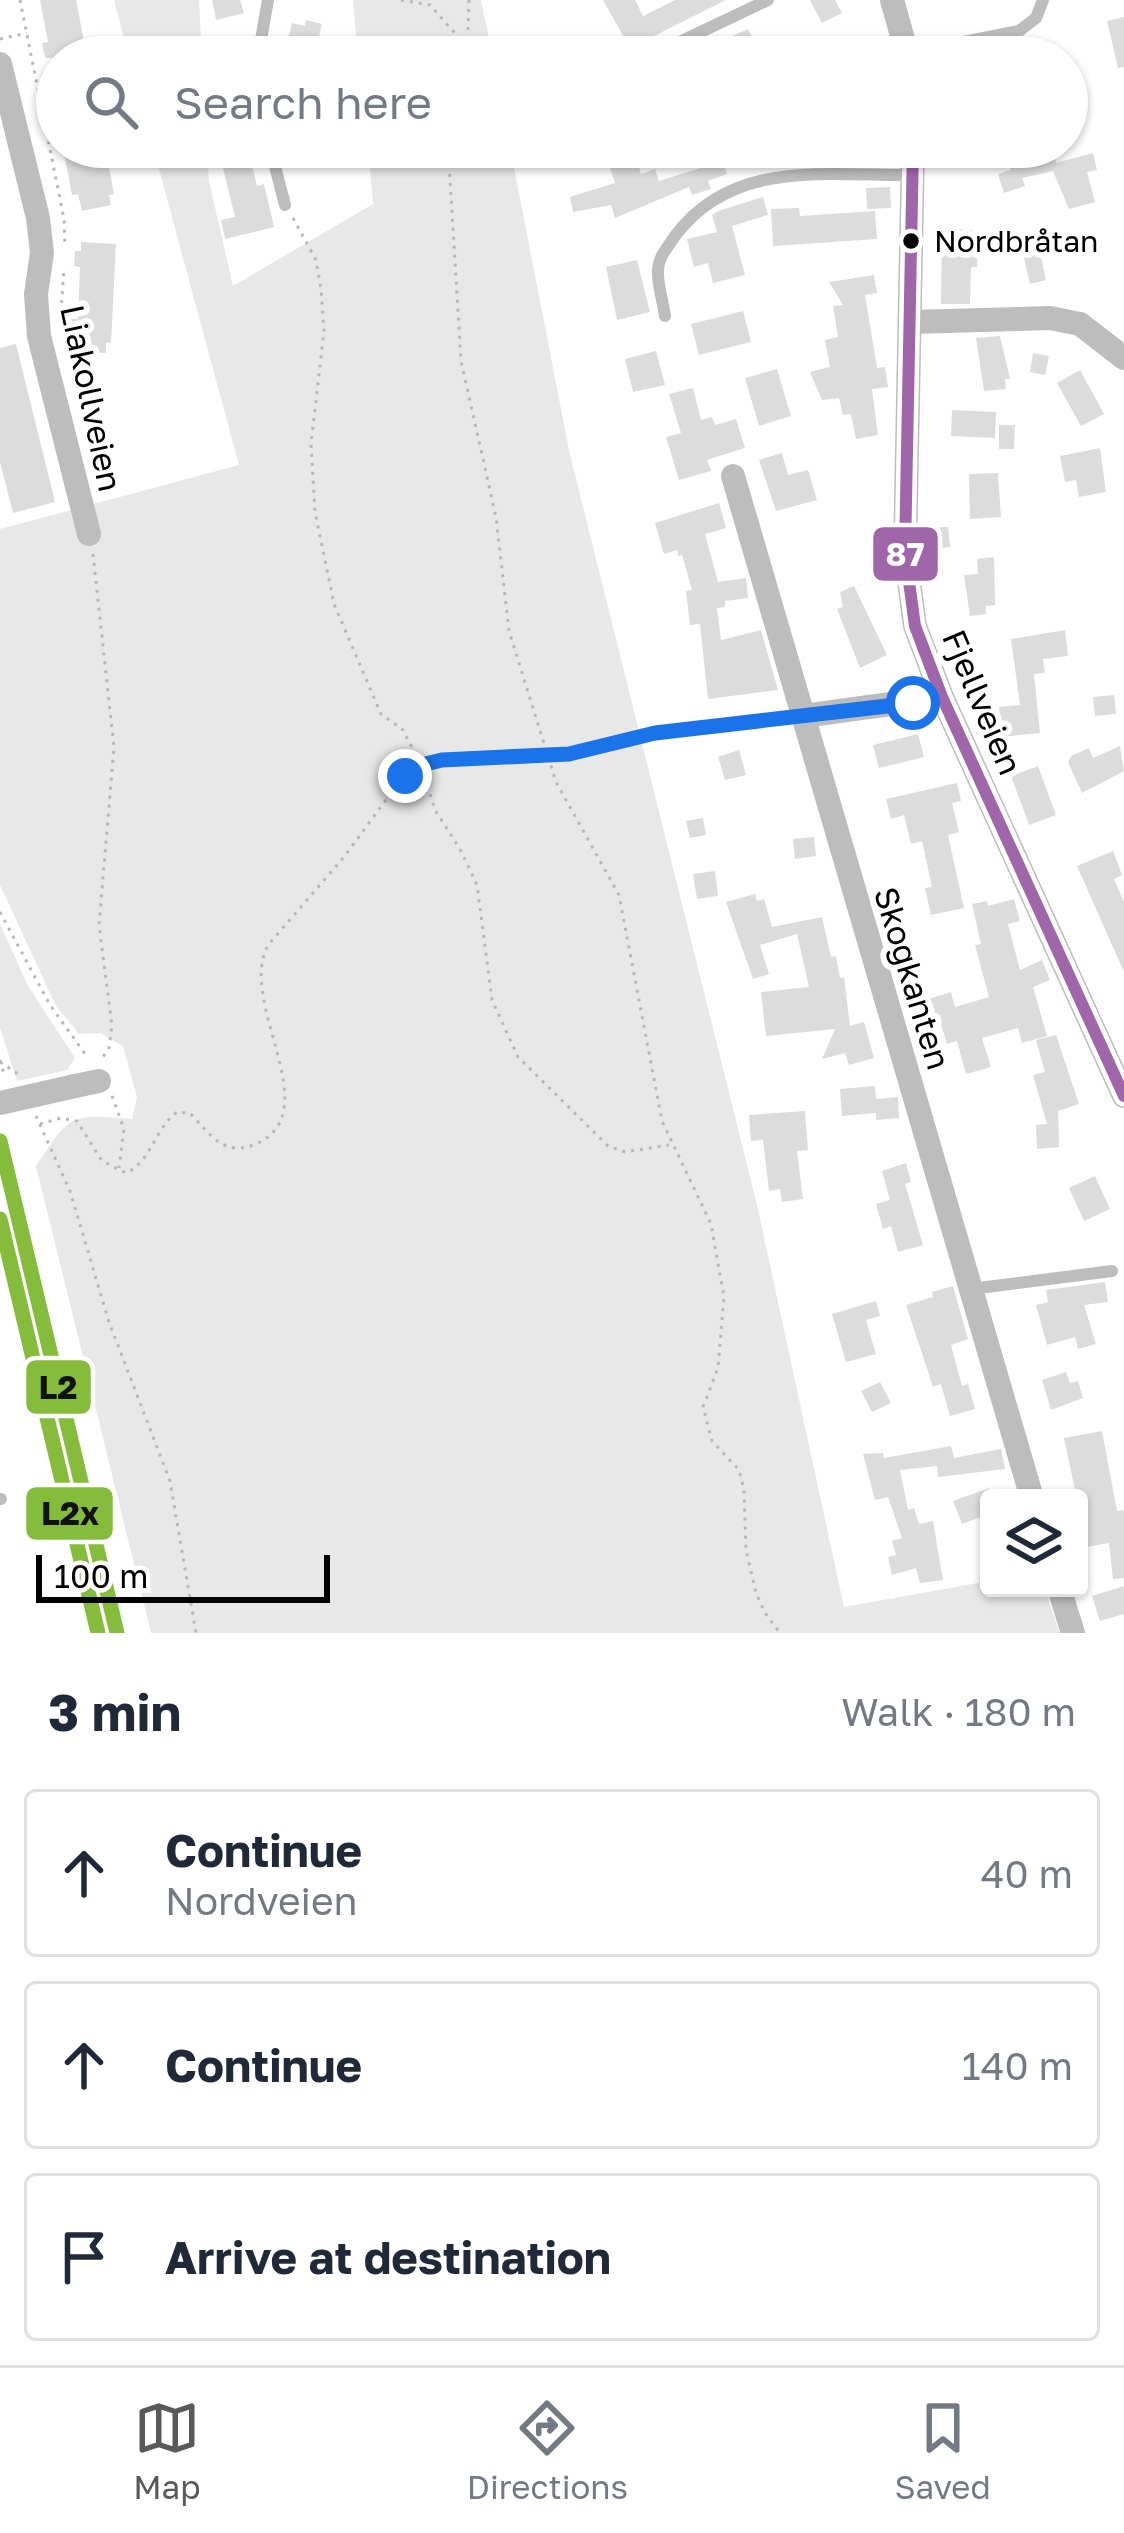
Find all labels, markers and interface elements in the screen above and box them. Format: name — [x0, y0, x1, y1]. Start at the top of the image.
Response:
search box — [36, 36, 1088, 168]
icon: search — [78, 69, 144, 135]
text: Search here — [174, 75, 432, 129]
place label: Nordbråtan — [934, 223, 1099, 259]
marker: Nordbråtan — [900, 230, 922, 252]
street label: Liakollveien — [53, 301, 131, 495]
line badge: 87 — [871, 525, 940, 583]
text: 87 — [885, 534, 925, 573]
street label: Fjellveien — [935, 624, 1031, 780]
route start — [886, 676, 940, 730]
route end — [378, 749, 432, 803]
street label: Skogkanten — [867, 882, 959, 1074]
line badge: L2 — [24, 1358, 93, 1416]
text: L2 — [39, 1367, 77, 1406]
line badge: L2x — [24, 1485, 115, 1542]
map controls — [980, 1489, 1088, 1597]
button: layers — [980, 1489, 1088, 1597]
text: L2x — [41, 1493, 99, 1532]
scale bar — [36, 1549, 330, 1602]
text: 100 m — [54, 1556, 148, 1595]
text: 3 min — [48, 1681, 181, 1742]
text: Walk · 180 m — [841, 1688, 1076, 1735]
text: Continue — [165, 1823, 362, 1877]
icon: ahead — [51, 1840, 117, 1906]
text: 40 m — [981, 1850, 1073, 1897]
text: Nordveien — [165, 1877, 358, 1924]
icon: ahead — [51, 2032, 117, 2098]
text: Continue — [165, 2038, 362, 2092]
text: 140 m — [962, 2042, 1073, 2089]
icon: arrive — [51, 2224, 117, 2290]
text: Arrive at destination — [165, 2230, 611, 2284]
tab: Map — [133, 2395, 201, 2506]
tab: Directions — [467, 2395, 628, 2506]
tab: Saved — [894, 2395, 991, 2506]

